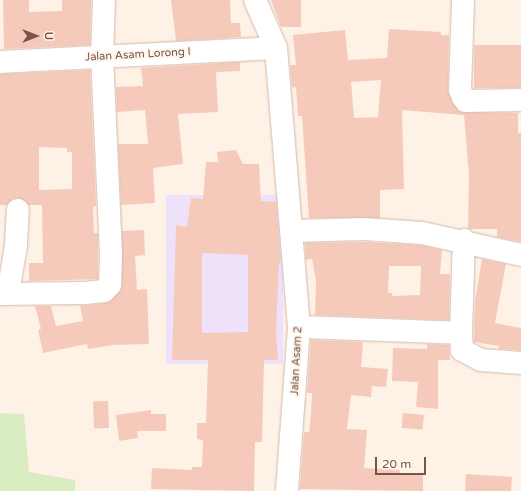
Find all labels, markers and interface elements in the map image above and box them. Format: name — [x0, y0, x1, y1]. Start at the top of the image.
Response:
north arrow — [16, 16, 56, 56]
text: U — [42, 32, 55, 40]
street label: Jalan Asam Lorong I — [85, 46, 191, 64]
street label: Jalan Asam 2 — [289, 326, 305, 396]
scale bar — [377, 449, 428, 475]
text: 20 m — [382, 457, 411, 471]

